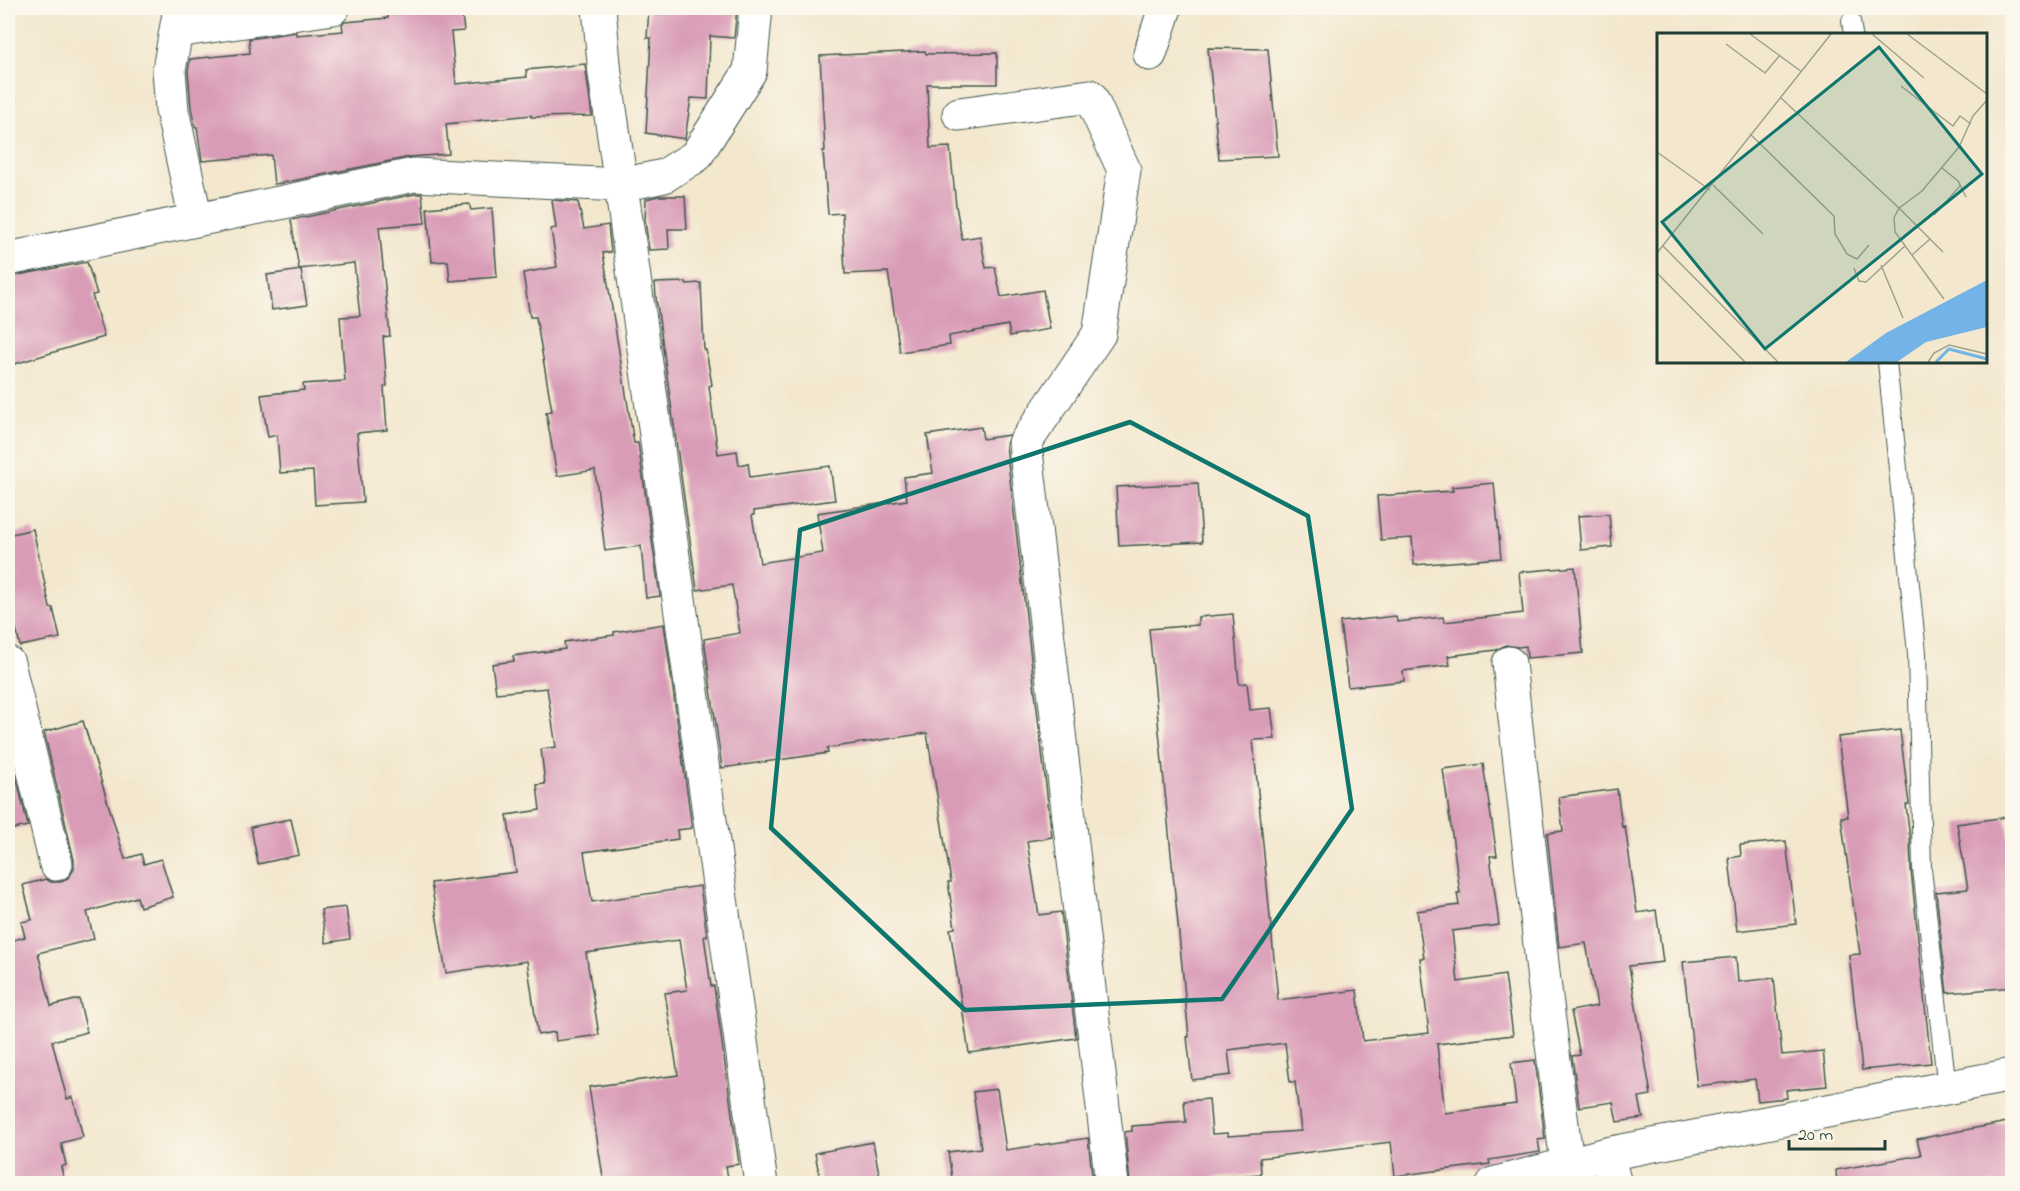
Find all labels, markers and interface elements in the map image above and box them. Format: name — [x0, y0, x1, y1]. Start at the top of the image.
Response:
inset map — [1657, 33, 1987, 363]
scale bar — [1789, 1113, 1885, 1151]
text: 20 m — [1798, 1123, 1833, 1149]

